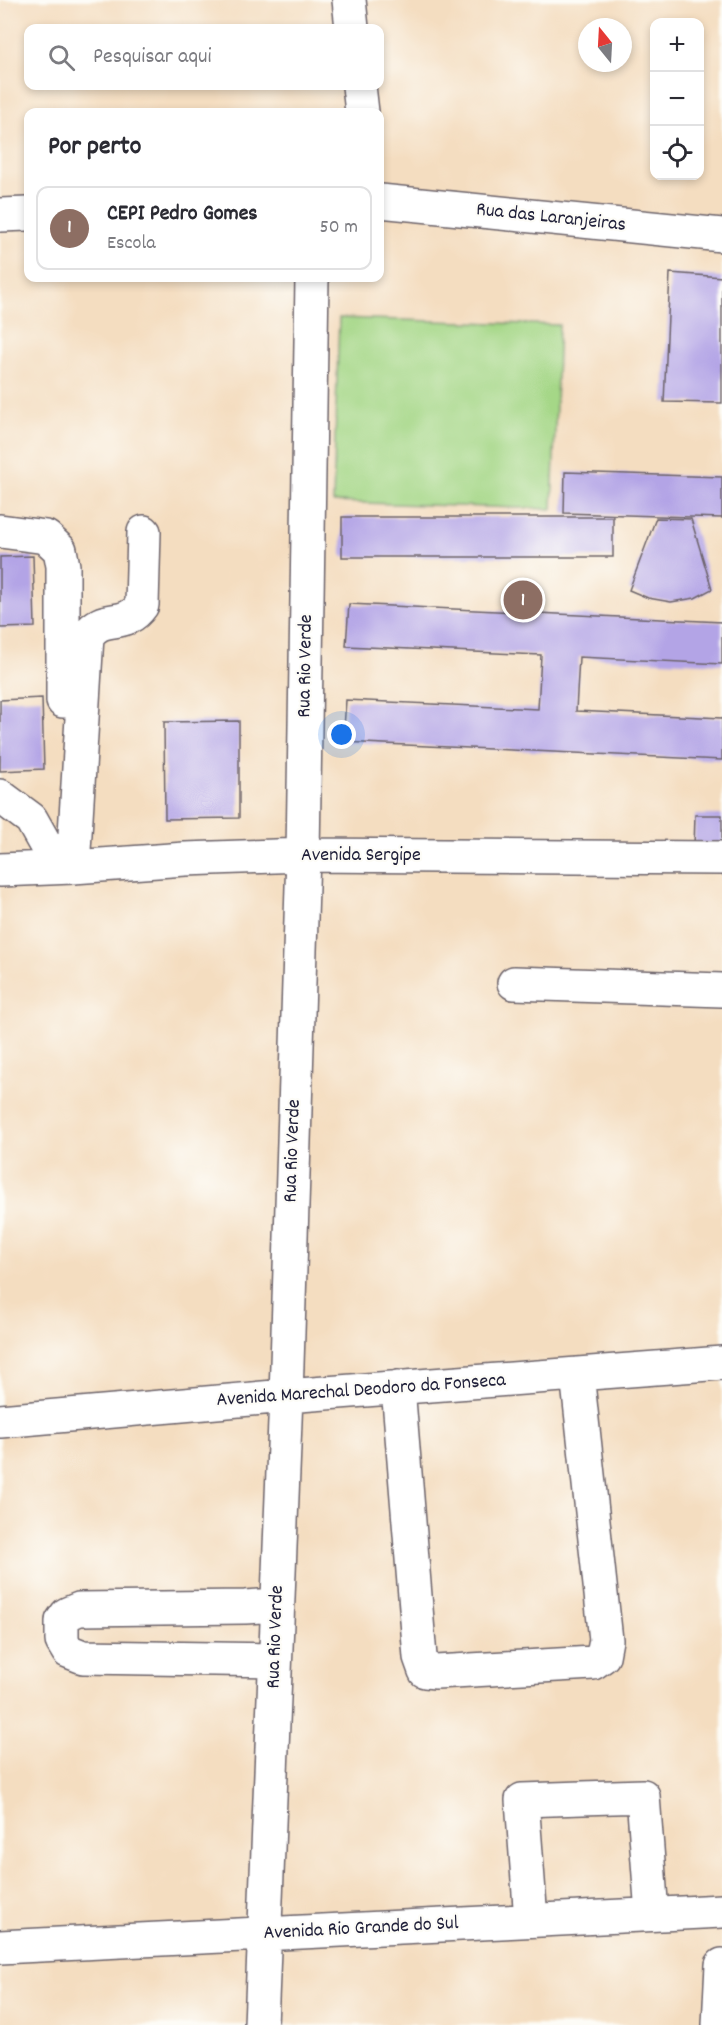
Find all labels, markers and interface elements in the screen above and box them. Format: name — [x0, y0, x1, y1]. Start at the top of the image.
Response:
north arrow — [578, 18, 632, 72]
map controls — [650, 18, 704, 180]
button: + — [650, 18, 704, 72]
search box — [24, 24, 384, 90]
icon: search — [45, 41, 78, 74]
text: Pesquisar aqui — [93, 42, 212, 73]
button: − — [650, 72, 704, 126]
button: locate — [650, 126, 704, 180]
text: Por perto — [48, 129, 141, 166]
street label: Rua das Laranjeiras — [475, 196, 627, 240]
text: CEPI Pedro Gomes — [107, 199, 258, 230]
text: 1 — [67, 214, 72, 242]
text: 50 m — [320, 214, 358, 242]
text: Escola — [107, 230, 156, 258]
pin: 1 — [504, 578, 542, 622]
street label: Rua Rio Verde — [291, 614, 321, 718]
your location — [327, 720, 356, 749]
street label: Avenida Sergipe — [301, 842, 421, 870]
street label: Rua Rio Verde — [277, 1099, 309, 1203]
street label: Avenida Marechal Deodoro da Fonseca — [215, 1367, 507, 1415]
street label: Rua Rio Verde — [260, 1585, 292, 1689]
street label: Avenida Rio Grande do Sul — [263, 1910, 459, 1948]

